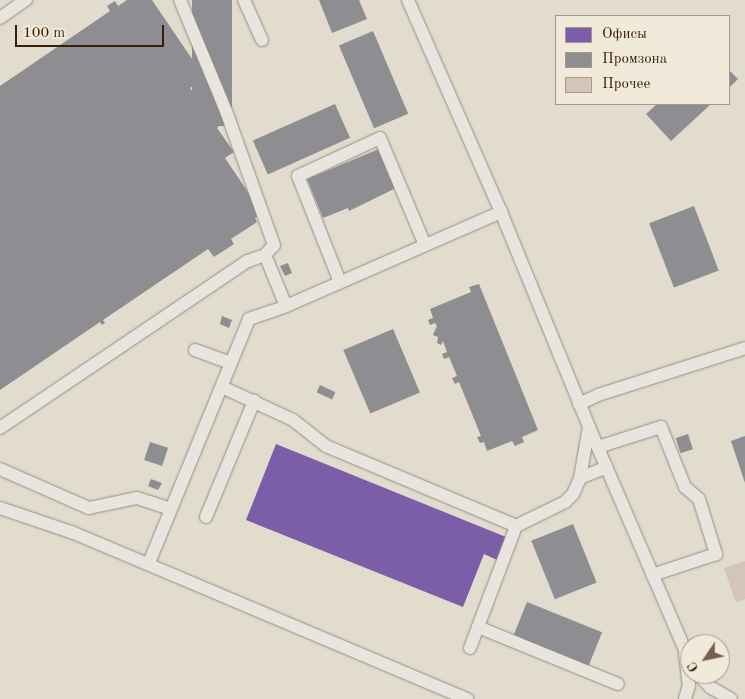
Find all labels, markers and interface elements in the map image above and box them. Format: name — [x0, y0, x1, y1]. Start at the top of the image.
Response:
scale bar — [18, 15, 166, 47]
legend — [555, 15, 730, 105]
text: 100 m — [23, 26, 65, 41]
text: Офисы — [602, 27, 647, 42]
text: Промзона — [602, 52, 667, 67]
text: Прочее — [602, 77, 650, 92]
north arrow — [680, 634, 730, 684]
text: С — [685, 659, 702, 675]

